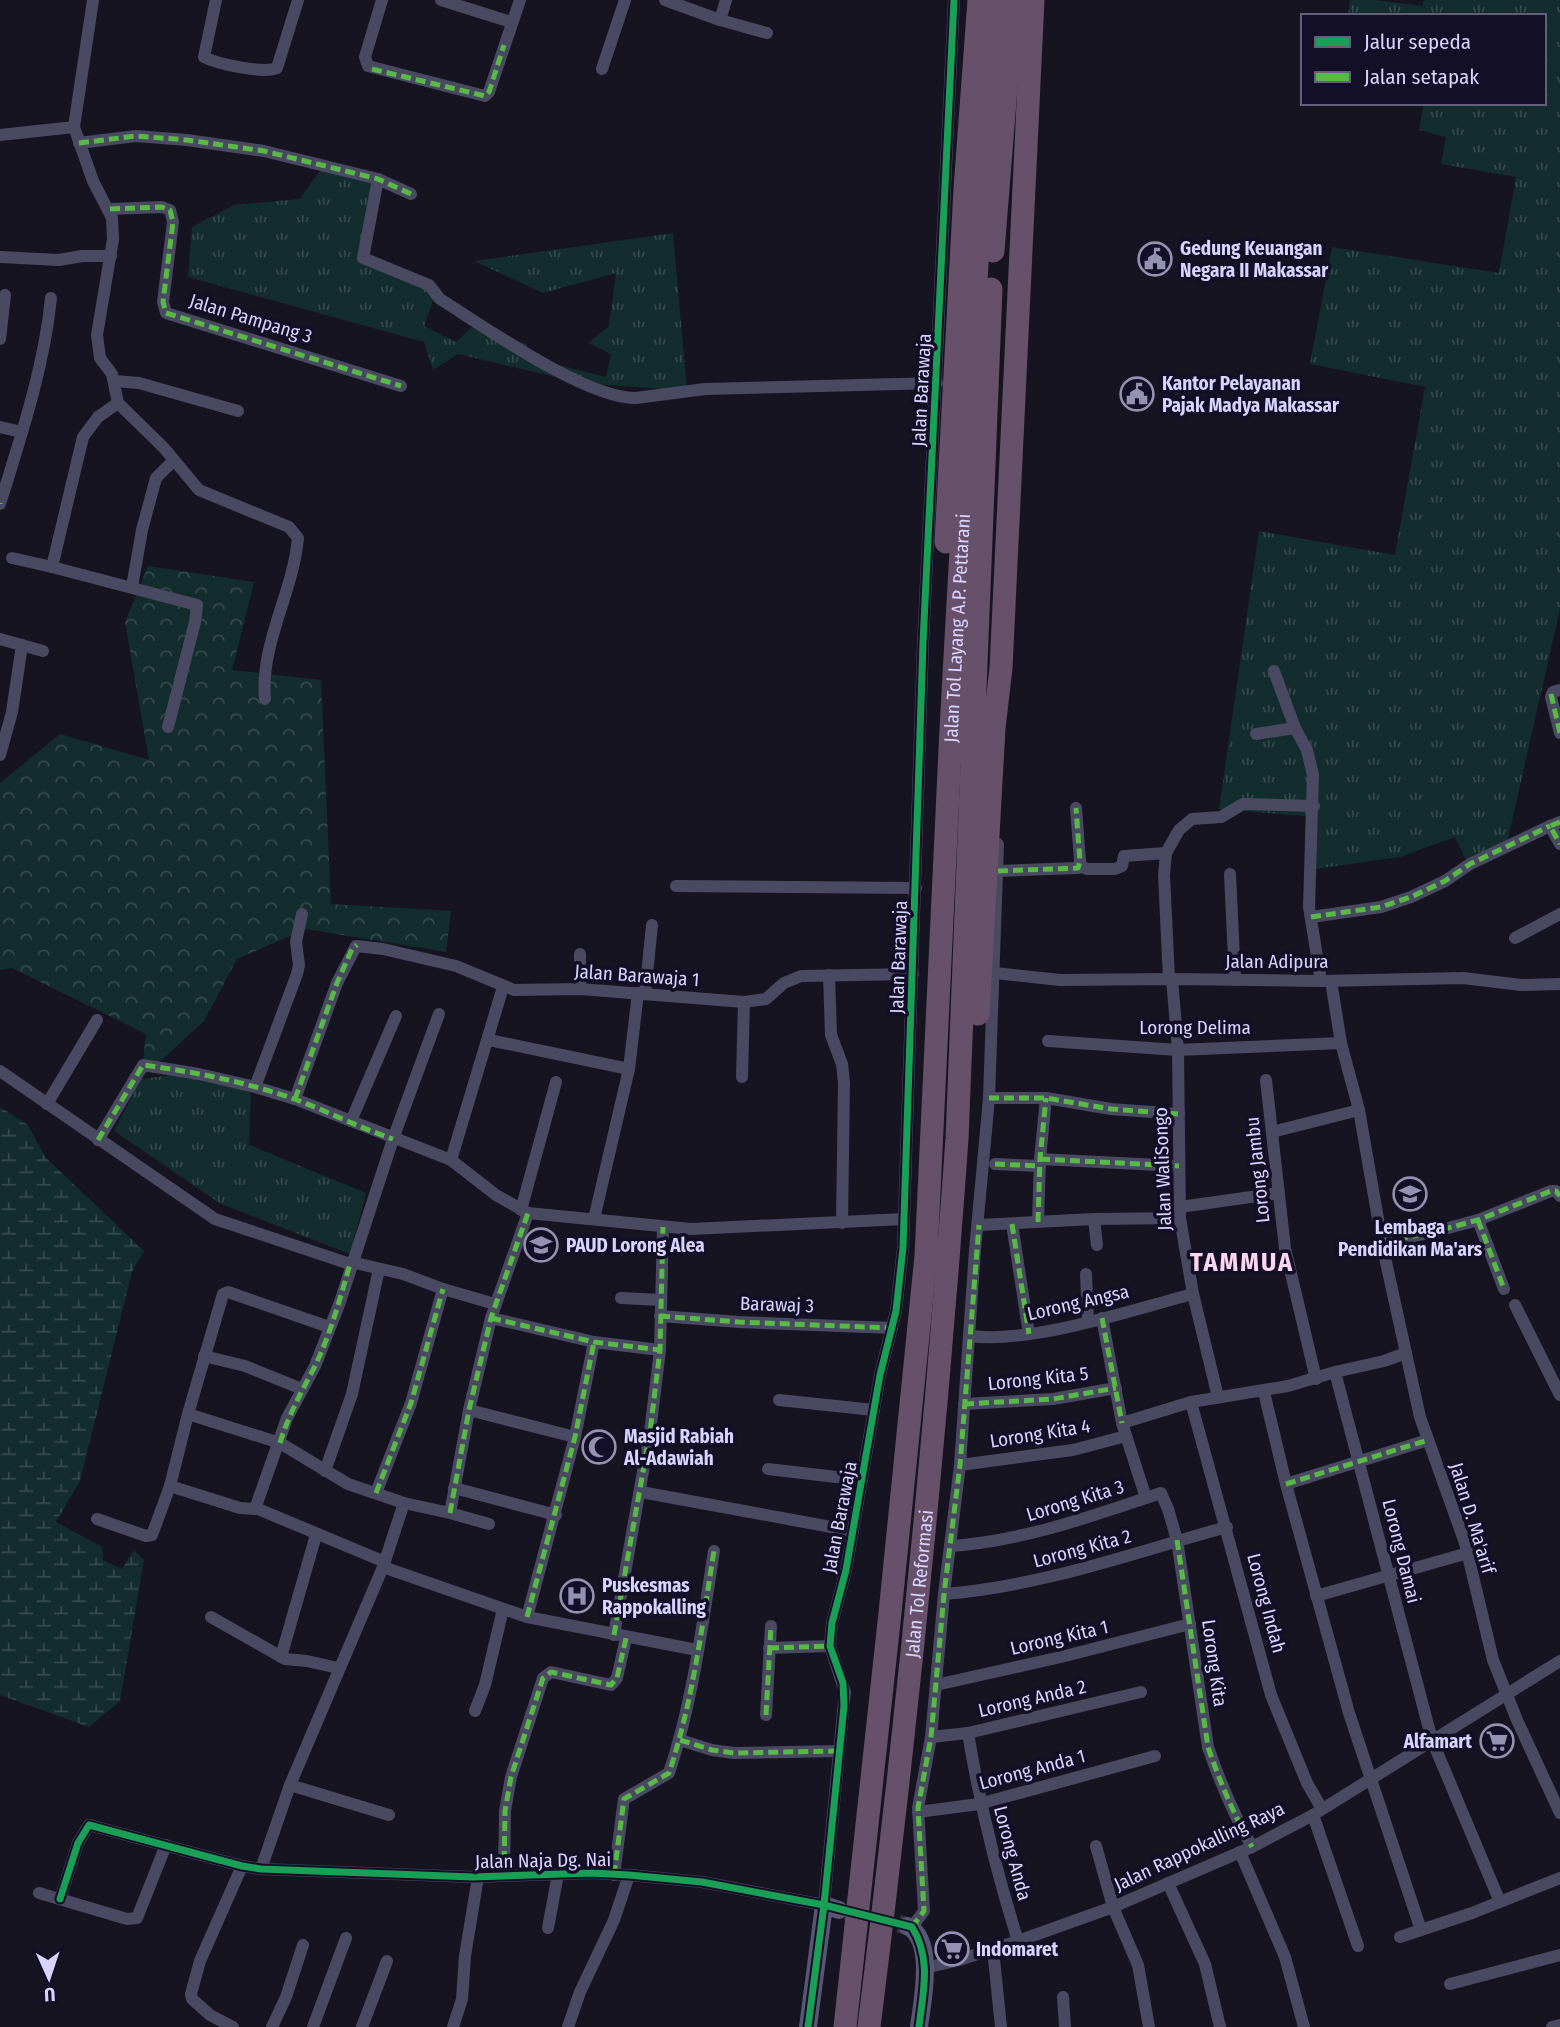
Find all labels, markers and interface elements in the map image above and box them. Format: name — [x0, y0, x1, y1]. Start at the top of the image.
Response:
legend — [1301, 14, 1546, 105]
text: Jalur sepeda — [1364, 29, 1471, 55]
text: Jalan setapak — [1364, 64, 1479, 90]
place label: Gedung Keuangan Negara II Makassar — [1180, 237, 1329, 282]
public building icon: Gedung Keuangan Negara II Makassar — [1136, 240, 1174, 278]
street label: Jalan Pampang 3 — [187, 289, 315, 348]
street label: Jalan Barawaja — [907, 333, 936, 447]
place label: Kantor Pelayanan Pajak Madya Makassar — [1162, 372, 1340, 417]
public building icon: Kantor Pelayanan Pajak Madya Makassar — [1118, 375, 1156, 413]
street label: Jalan Tol Layang A.P. Pettarani — [939, 513, 975, 743]
street label: Jalan Barawaja — [885, 900, 912, 1014]
street label: Jalan Adipura — [1225, 950, 1329, 973]
street label: Jalan Barawaja 1 — [574, 960, 700, 991]
street label: Lorong Delima — [1139, 1016, 1251, 1039]
street label: Jalan WaliSongo — [1149, 1107, 1176, 1231]
street label: Lorong Jambu — [1240, 1116, 1275, 1224]
school or university icon: Lembaga Pendidikan Ma'ars — [1391, 1175, 1429, 1213]
place label: Lembaga Pendidikan Ma'ars — [1338, 1216, 1483, 1261]
school or university icon: PAUD Lorong Alea — [522, 1226, 560, 1264]
place label: PAUD Lorong Alea — [566, 1234, 705, 1257]
district label: TAMMUA — [1190, 1247, 1294, 1278]
street label: Lorong Angsa — [1025, 1280, 1131, 1325]
street label: Barawaj 3 — [740, 1292, 814, 1317]
street label: Lorong Kita 5 — [987, 1362, 1089, 1395]
street label: Lorong Kita 4 — [988, 1414, 1092, 1453]
place label: Masjid Rabiah Al-Adawiah — [623, 1425, 734, 1470]
mosque icon: Masjid Rabiah Al-Adawiah — [580, 1428, 618, 1466]
street label: Jalan Barawaja — [817, 1459, 862, 1575]
street label: Jalan D. Ma'arif — [1445, 1460, 1501, 1578]
street label: Lorong Kita 3 — [1024, 1475, 1127, 1526]
street label: Lorong Damai — [1377, 1497, 1426, 1606]
street label: Jalan Tol Reformasi — [900, 1509, 938, 1659]
street label: Lorong Kita 2 — [1031, 1524, 1134, 1573]
street label: Lorong Indah — [1242, 1551, 1291, 1655]
place label: Puskesmas Rappokalling — [602, 1574, 707, 1619]
hospital icon: Puskesmas Rappokalling — [558, 1577, 596, 1615]
street label: Lorong Kita 1 — [1008, 1615, 1110, 1660]
street label: Lorong Kita — [1197, 1618, 1232, 1708]
street label: Lorong Anda 2 — [976, 1675, 1088, 1722]
supermarket icon: Alfamart — [1478, 1722, 1516, 1760]
place label: Alfamart — [1403, 1730, 1472, 1753]
street label: Lorong Anda 1 — [977, 1744, 1088, 1795]
street label: Jalan Rappokalling Raya — [1110, 1797, 1288, 1896]
street label: Lorong Anda — [989, 1803, 1036, 1903]
street label: Jalan Naja Dg. Nai — [475, 1848, 611, 1873]
supermarket icon: Indomaret — [933, 1930, 971, 1968]
place label: Indomaret — [976, 1938, 1059, 1961]
north arrow — [14, 1943, 84, 2013]
text: U — [44, 1983, 56, 2006]

